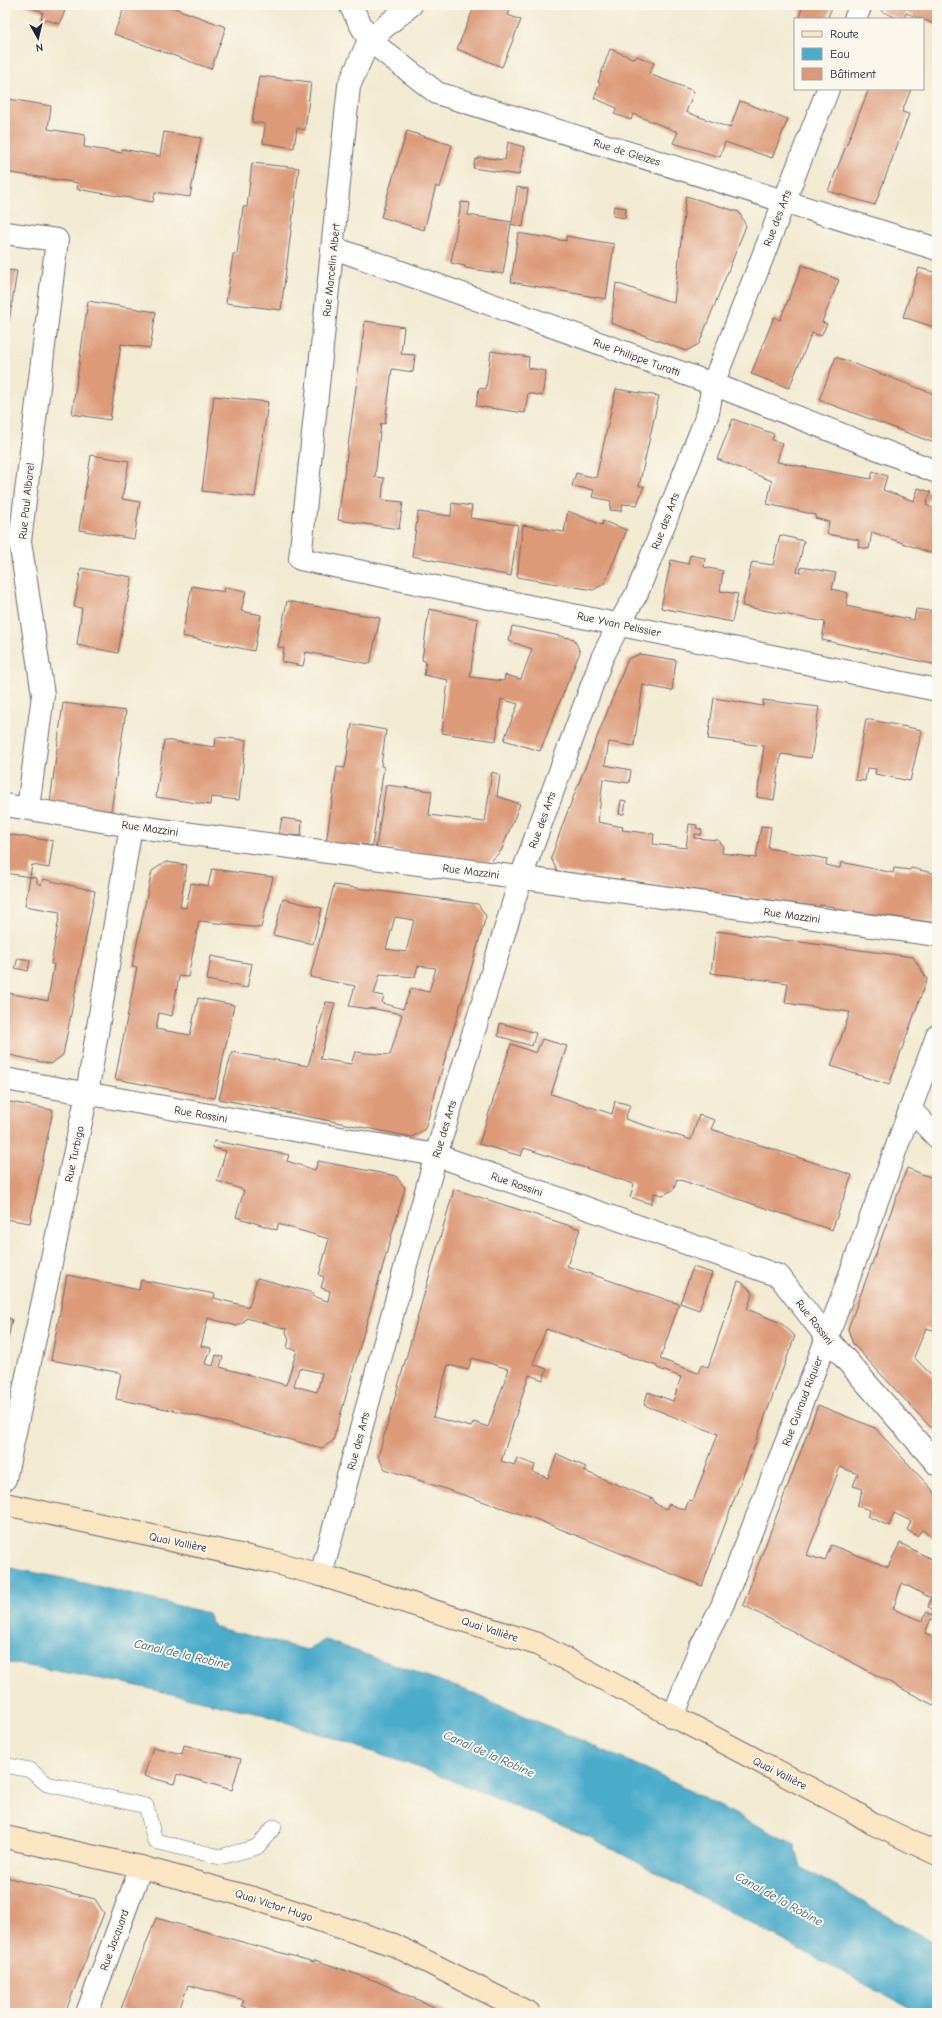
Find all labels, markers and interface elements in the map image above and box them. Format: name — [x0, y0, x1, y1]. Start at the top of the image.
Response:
north arrow — [18, 18, 58, 58]
legend — [794, 18, 924, 90]
text: Route — [830, 27, 859, 41]
text: N — [35, 40, 44, 54]
text: Eau — [830, 47, 850, 61]
text: Bâtiment — [830, 67, 876, 81]
street label: Rue de Gleizes — [592, 136, 662, 169]
street label: Rue des Arts — [761, 188, 794, 248]
street label: Rue Marcelin Albert — [320, 222, 343, 317]
street label: Rue Philippe Turatti — [592, 336, 682, 379]
street label: Rue Paul Albarel — [16, 462, 37, 540]
street label: Rue des Arts — [649, 491, 682, 551]
street label: Rue Yvan Pelissier — [576, 609, 663, 640]
street label: Rue des Arts — [526, 790, 559, 850]
street label: Rue Mazzini — [121, 818, 179, 839]
street label: Rue Mazzini — [442, 862, 500, 881]
street label: Rue Mazzini — [763, 905, 821, 926]
street label: Rue des Arts — [430, 1098, 460, 1159]
street label: Rue Rossini — [173, 1103, 229, 1126]
street label: Rue Turbigo — [62, 1125, 87, 1183]
street label: Rue Rossini — [489, 1170, 544, 1199]
street label: Rue Rossini — [793, 1297, 836, 1347]
street label: Rue Guiraud Riquier — [779, 1354, 826, 1448]
street label: Rue des Arts — [345, 1410, 373, 1472]
street label: Quai Vallière — [148, 1530, 208, 1555]
street label: Quai Vallière — [460, 1614, 520, 1645]
water label: Canal de la Robine — [133, 1636, 231, 1672]
water label: Canal de la Robine — [442, 1728, 536, 1780]
street label: Quai Vallière — [751, 1754, 809, 1793]
water label: Canal de la Robine — [733, 1869, 825, 1929]
street label: Quai Victor Hugo — [233, 1887, 314, 1924]
street label: Rue Jacquard — [97, 1908, 132, 1973]

